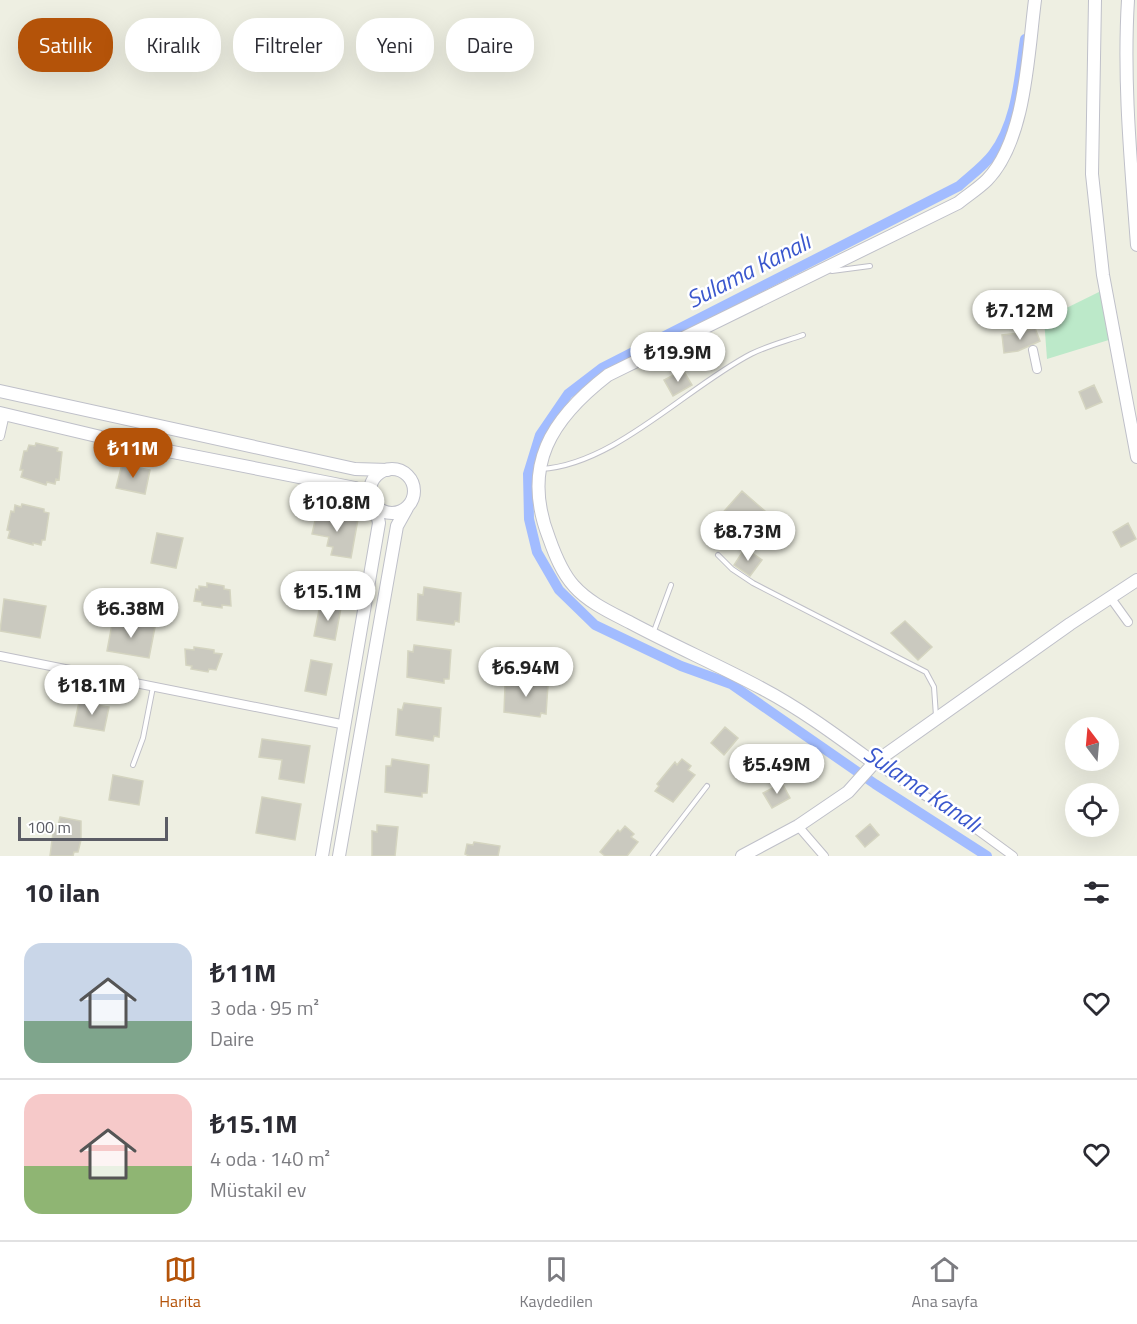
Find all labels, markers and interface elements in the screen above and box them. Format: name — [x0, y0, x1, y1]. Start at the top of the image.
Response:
chip: Satılık — [18, 18, 113, 72]
chip: Kiralık — [125, 18, 221, 72]
chip: Filtreler — [233, 18, 344, 72]
chip: Yeni — [356, 18, 434, 72]
chip: Daire — [446, 18, 534, 72]
water label: Sulama Kanalı — [680, 222, 818, 317]
pin: ₺7.12M — [971, 290, 1069, 341]
text: ₺7.12M — [986, 294, 1054, 325]
pin: ₺19.9M — [629, 332, 727, 383]
text: ₺19.9M — [644, 336, 712, 367]
pin: ₺11M — [97, 428, 169, 479]
text: ₺11M — [108, 432, 159, 463]
pin: ₺10.8M — [288, 482, 386, 533]
text: ₺10.8M — [303, 486, 371, 517]
pin: ₺8.73M — [699, 511, 797, 562]
text: ₺8.73M — [714, 515, 782, 546]
pin: ₺15.1M — [279, 571, 377, 622]
text: ₺15.1M — [294, 575, 362, 606]
pin: ₺6.38M — [82, 588, 180, 639]
text: ₺6.38M — [97, 592, 165, 623]
pin: ₺6.94M — [477, 647, 575, 698]
text: ₺6.94M — [492, 651, 560, 682]
pin: ₺18.1M — [43, 665, 141, 716]
text: ₺18.1M — [58, 669, 126, 700]
north arrow — [1065, 717, 1119, 771]
map controls — [1065, 717, 1119, 837]
water label: Sulama Kanalı — [857, 735, 991, 842]
pin: ₺5.49M — [728, 744, 826, 795]
text: ₺5.49M — [743, 748, 811, 779]
button: locate — [1065, 783, 1119, 837]
scale bar — [18, 814, 168, 842]
text: 100 m — [27, 815, 71, 839]
text: 10 ilan — [24, 873, 100, 912]
icon: filters — [1080, 876, 1113, 909]
text: ₺11M — [210, 953, 276, 992]
icon: home — [72, 967, 144, 1039]
icon: heart — [1080, 987, 1113, 1020]
text: 3 oda · 95 m² — [210, 992, 319, 1023]
text: Daire — [210, 1023, 254, 1054]
text: ₺15.1M — [210, 1104, 298, 1143]
icon: home — [72, 1118, 144, 1190]
icon: heart — [1080, 1138, 1113, 1171]
text: 4 oda · 140 m² — [210, 1143, 330, 1174]
text: Müstakil ev — [210, 1174, 306, 1205]
tab: Harita — [159, 1253, 201, 1313]
tab: Kaydedilen — [519, 1253, 593, 1313]
tab: Ana sayfa — [912, 1253, 978, 1313]

